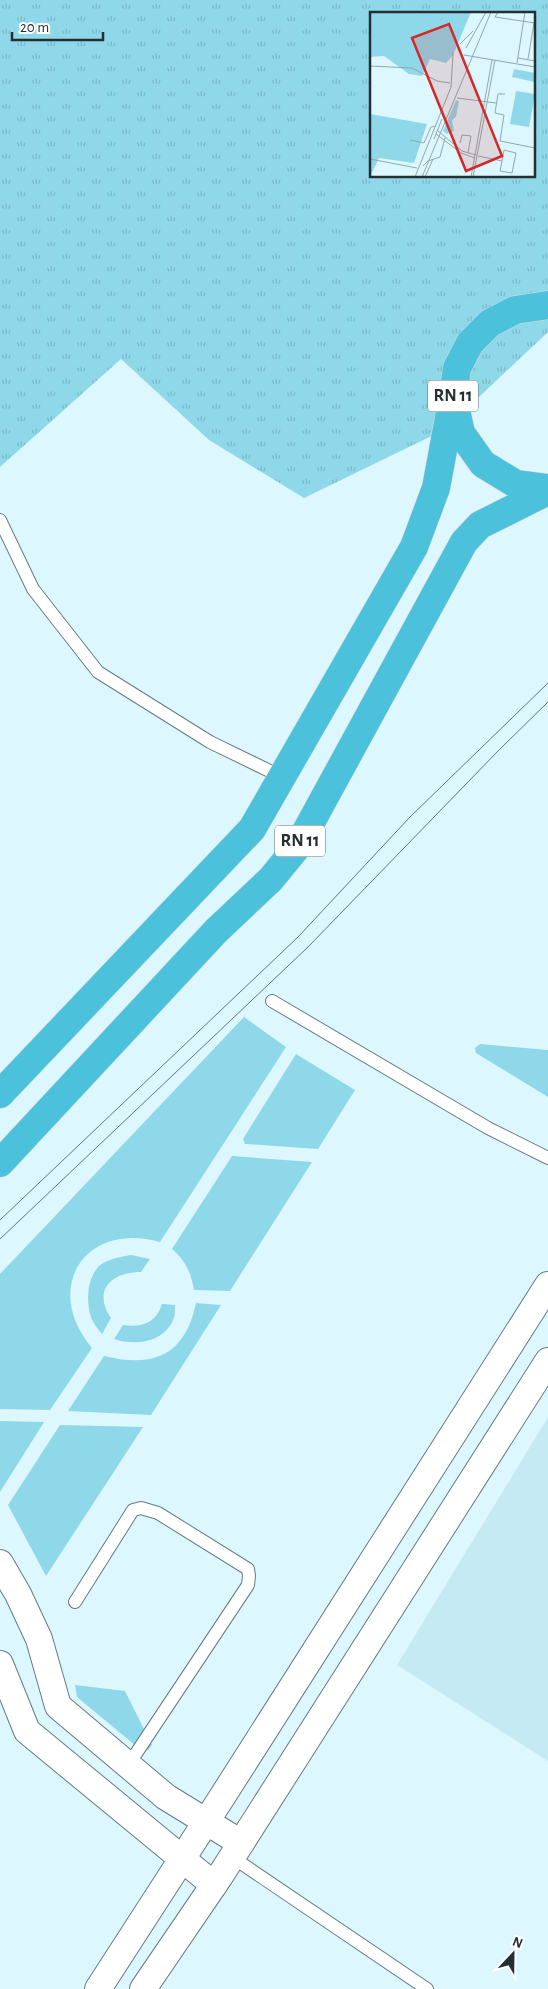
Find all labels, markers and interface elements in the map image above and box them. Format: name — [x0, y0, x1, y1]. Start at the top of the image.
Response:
scale bar — [12, 10, 104, 42]
inset map — [370, 12, 536, 178]
text: 20 m — [20, 20, 49, 35]
road number: RN 11 — [428, 381, 478, 412]
road number: RN 11 — [275, 826, 325, 856]
north arrow — [488, 1929, 538, 1979]
text: N — [510, 1935, 525, 1951]

